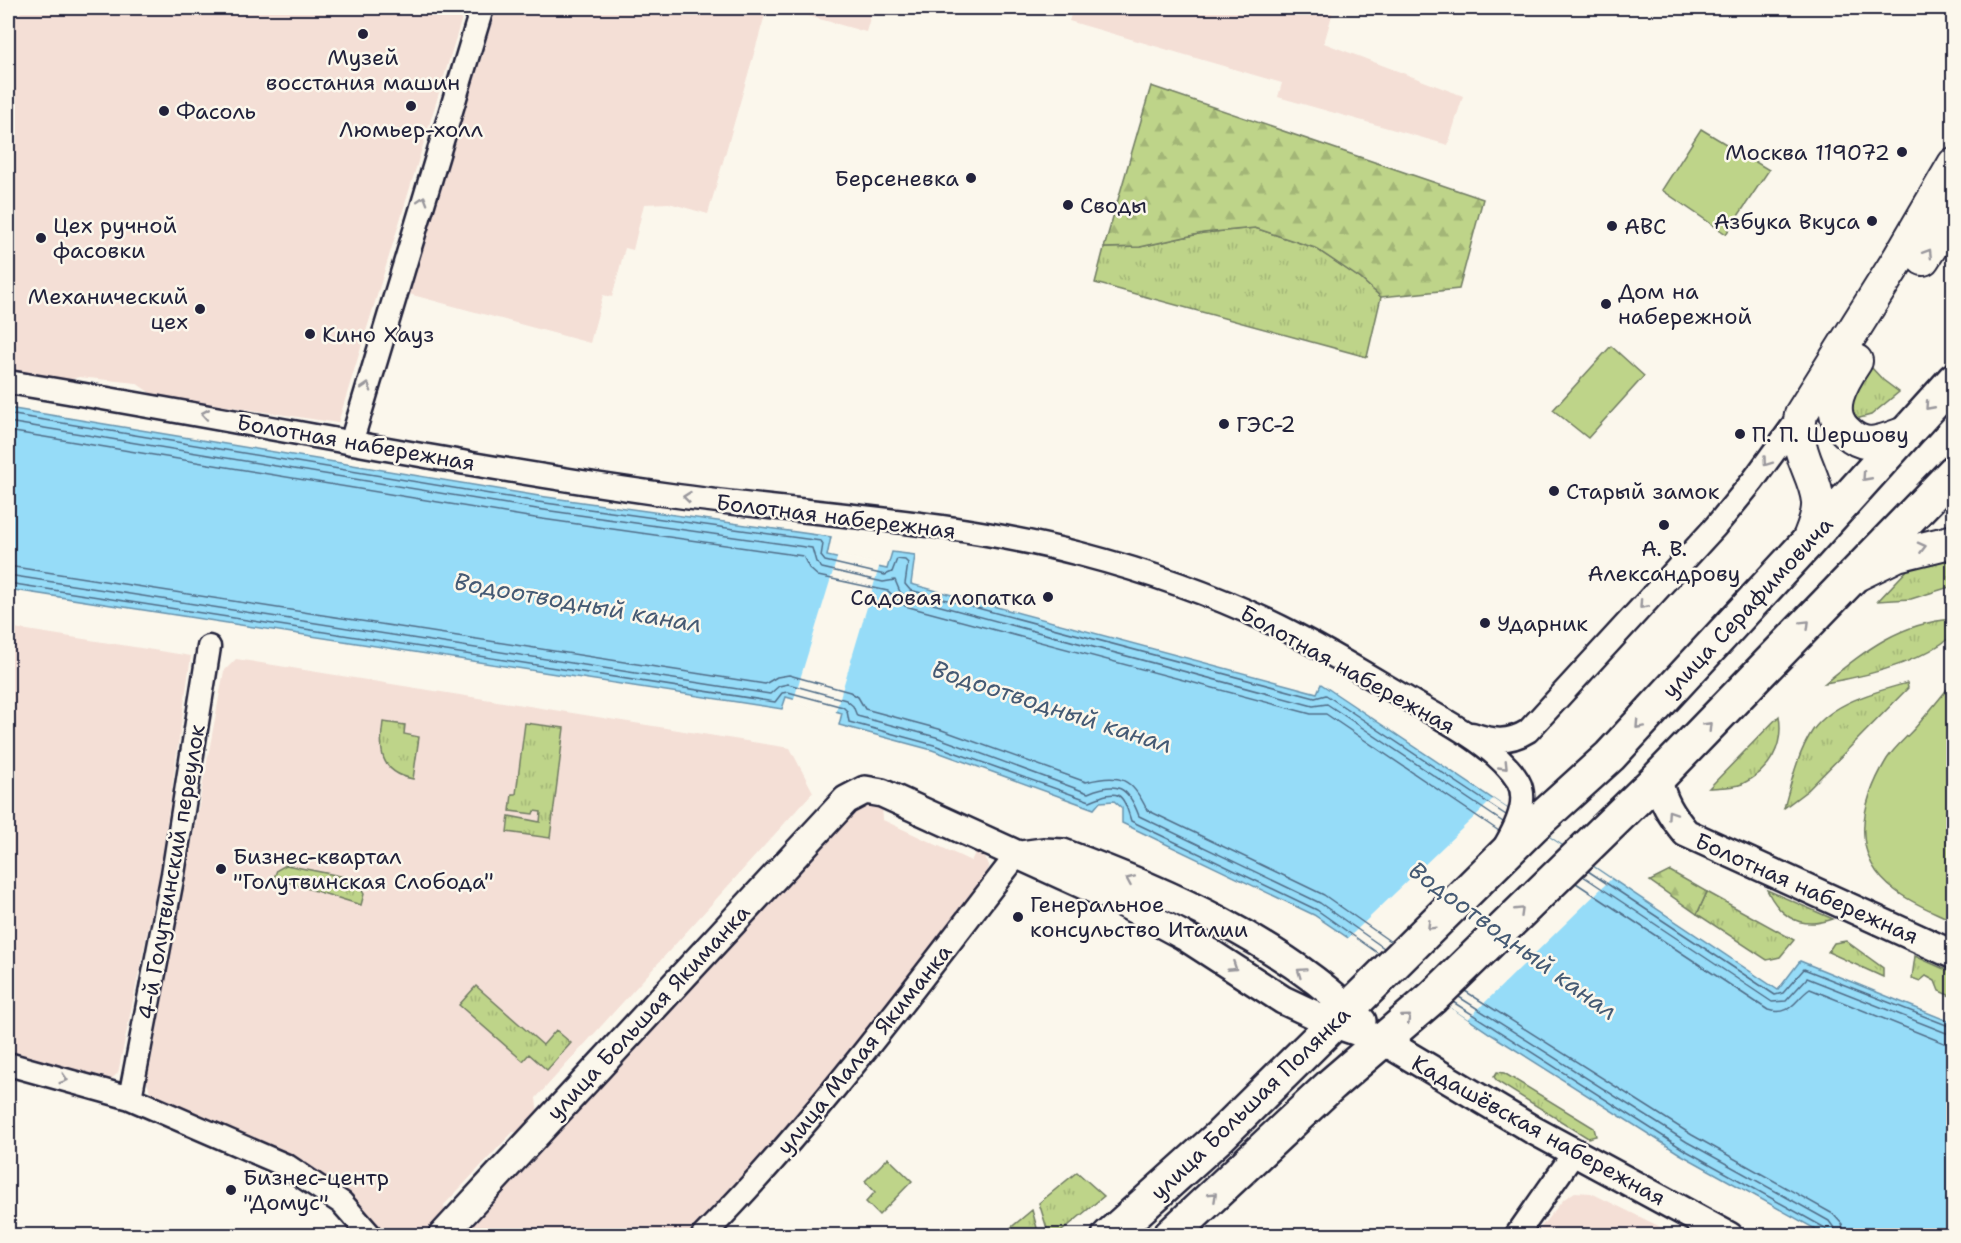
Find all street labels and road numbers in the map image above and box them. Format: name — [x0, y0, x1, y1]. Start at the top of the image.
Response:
street label: Болотная набережная — [235, 407, 477, 478]
street label: Болотная набережная — [714, 487, 957, 546]
street label: улица Серафимовича — [1656, 510, 1839, 704]
street label: Болотная набережная — [1235, 598, 1460, 741]
street label: 4-й Голутвинский переулок — [131, 722, 212, 1022]
street label: Болотная набережная — [1691, 826, 1923, 951]
street label: улица Большая Якиманка — [541, 898, 756, 1127]
street label: улица Малая Якиманка — [770, 938, 959, 1161]
street label: улица Большая Полянка — [1144, 1000, 1357, 1207]
street label: Кадашёвская набережная — [1407, 1048, 1671, 1212]

